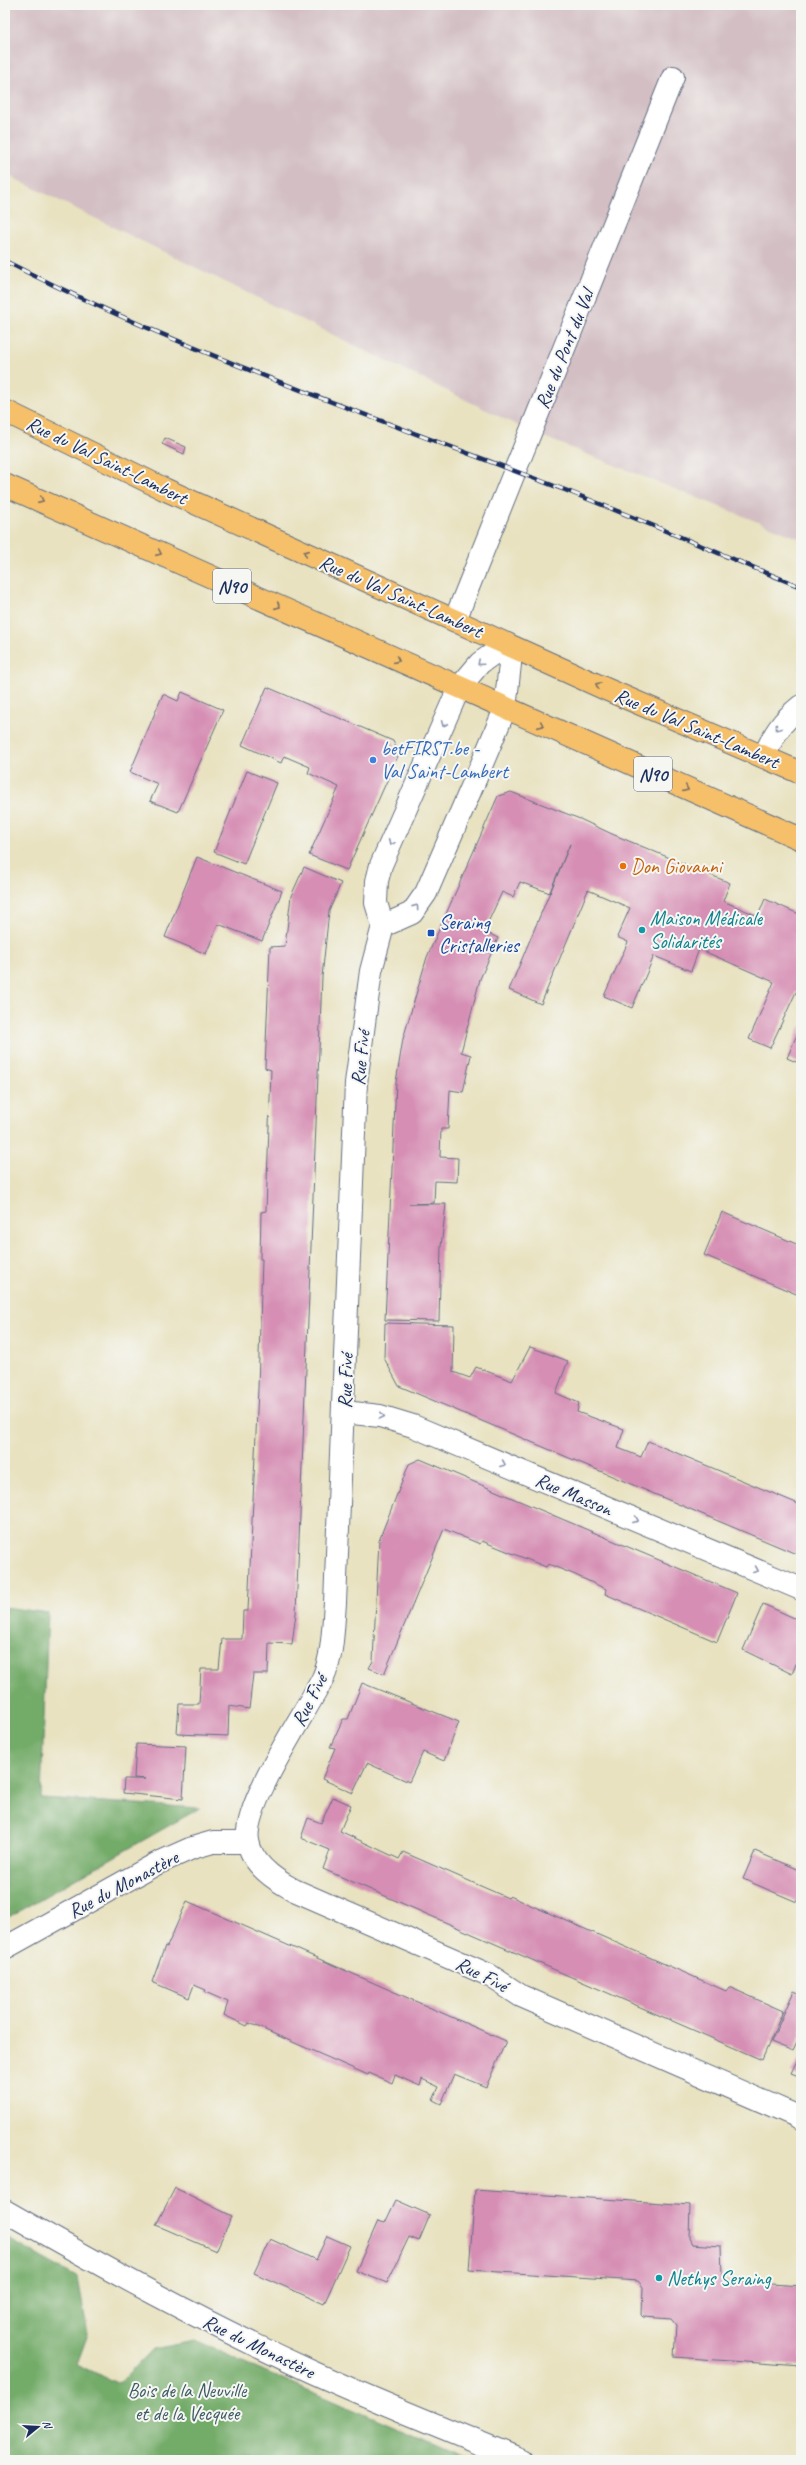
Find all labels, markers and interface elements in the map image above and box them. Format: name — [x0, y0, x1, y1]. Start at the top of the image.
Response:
street label: Rue du Pont du Val — [529, 283, 601, 412]
street label: Rue du Val Saint-Lambert — [22, 411, 193, 511]
one-way arrow — [37, 496, 44, 504]
one-way arrow — [155, 548, 163, 556]
one-way arrow — [302, 549, 309, 557]
street label: Rue du Val Saint-Lambert — [315, 549, 488, 645]
road number: N90 — [213, 569, 251, 603]
one-way arrow — [274, 601, 282, 609]
one-way arrow — [392, 655, 400, 663]
one-way arrow — [478, 659, 485, 666]
one-way arrow — [595, 682, 603, 690]
street label: Rue du Val Saint-Lambert — [611, 683, 785, 775]
one-way arrow — [440, 720, 448, 727]
one-way arrow — [537, 720, 544, 728]
one-way arrow — [776, 724, 783, 731]
place label: betFIRST.be - Val Saint-Lambert — [381, 736, 510, 784]
marker: betFIRST.be - Val Saint-Lambert — [368, 755, 378, 765]
road number: N90 — [634, 757, 672, 791]
one-way arrow — [682, 784, 689, 792]
one-way arrow — [388, 838, 396, 846]
place label: Don Giovanni — [631, 854, 724, 879]
marker: Don Giovanni — [618, 861, 628, 871]
one-way arrow — [411, 904, 419, 911]
place label: Maison Médicale Solidarités — [650, 906, 764, 954]
place label: Seraing Cristalleries — [439, 910, 521, 958]
marker: Maison Médicale Solidarités — [637, 925, 647, 935]
marker: Seraing Cristalleries — [426, 928, 436, 938]
street label: Rue Fivé — [345, 1026, 376, 1087]
street label: Rue Fivé — [332, 1350, 359, 1409]
one-way arrow — [379, 1412, 385, 1420]
one-way arrow — [500, 1459, 507, 1467]
street label: Rue Masson — [532, 1467, 617, 1522]
one-way arrow — [632, 1515, 639, 1523]
one-way arrow — [751, 1565, 759, 1573]
street label: Rue Fivé — [286, 1667, 335, 1730]
street label: Rue du Monastère — [64, 1844, 184, 1924]
street label: Rue Fivé — [452, 1951, 515, 2000]
place label: Nethys Seraing — [667, 2266, 772, 2291]
marker: Nethys Seraing — [654, 2273, 664, 2283]
street label: Rue du Monastère — [199, 2309, 320, 2385]
park label: Bois de la Neuville et de la Vecquée — [128, 2378, 248, 2426]
north arrow — [18, 2407, 58, 2447]
text: N — [40, 2419, 56, 2431]

